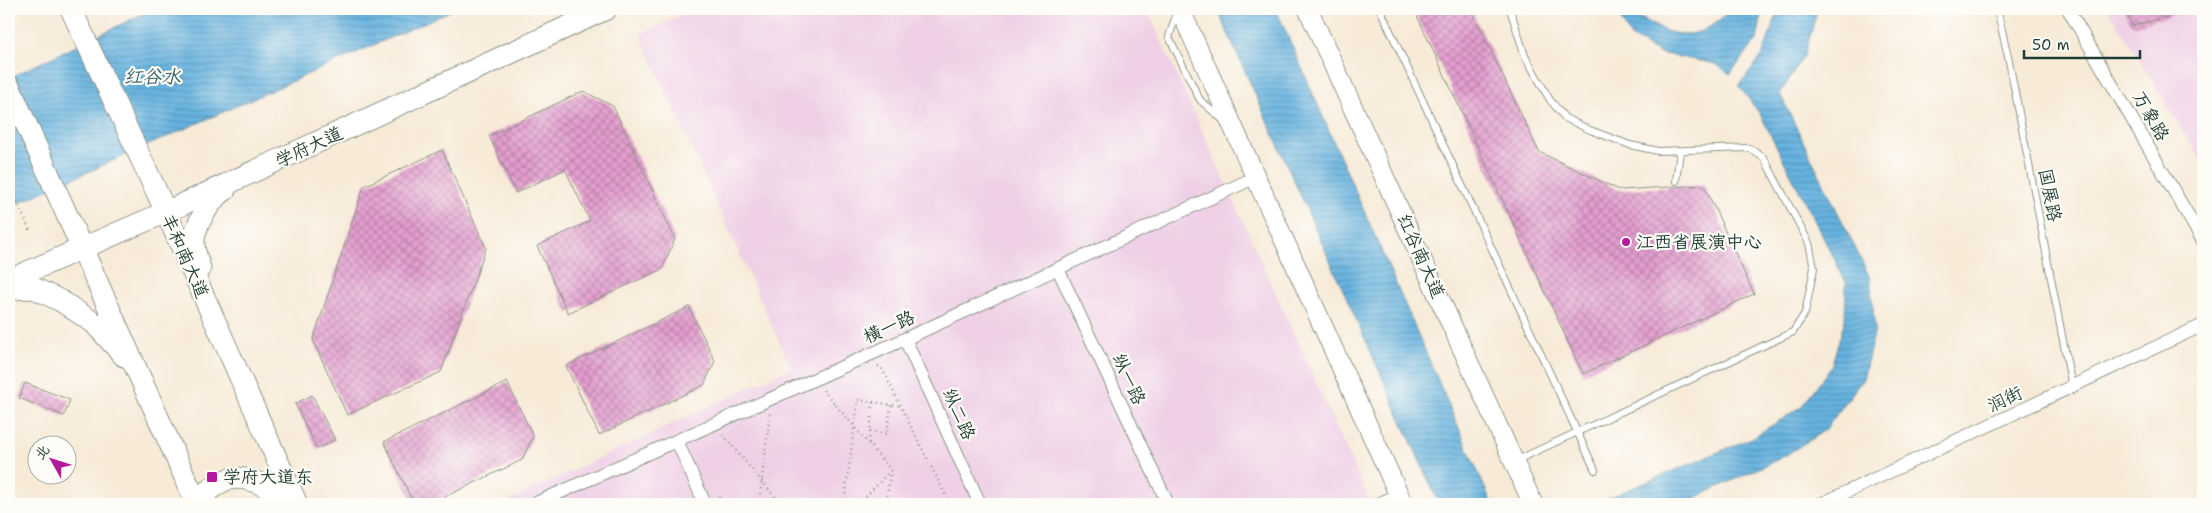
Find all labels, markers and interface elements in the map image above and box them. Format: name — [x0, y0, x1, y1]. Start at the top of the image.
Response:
scale bar — [2024, 28, 2141, 60]
text: 50 m — [2032, 35, 2070, 55]
water label: 红谷水 — [123, 64, 181, 89]
street label: 万象路 — [2127, 87, 2175, 145]
street label: 学府大道 — [271, 121, 347, 173]
street label: 国展路 — [2033, 166, 2067, 224]
street label: 丰和南大道 — [156, 210, 214, 302]
street label: 红谷南大道 — [1392, 210, 1450, 302]
place label: 江西省展演中心 — [1636, 230, 1762, 254]
marker: 江西省展演中心 — [1620, 236, 1632, 248]
street label: 横一路 — [859, 305, 919, 349]
street label: 纵一路 — [1107, 349, 1151, 409]
street label: 润街 — [1984, 381, 2026, 417]
street label: 纵二路 — [937, 384, 981, 444]
north arrow — [28, 436, 78, 486]
text: 北 — [30, 441, 53, 463]
place label: 学府大道东 — [223, 465, 313, 489]
marker: 学府大道东 — [205, 470, 219, 484]

